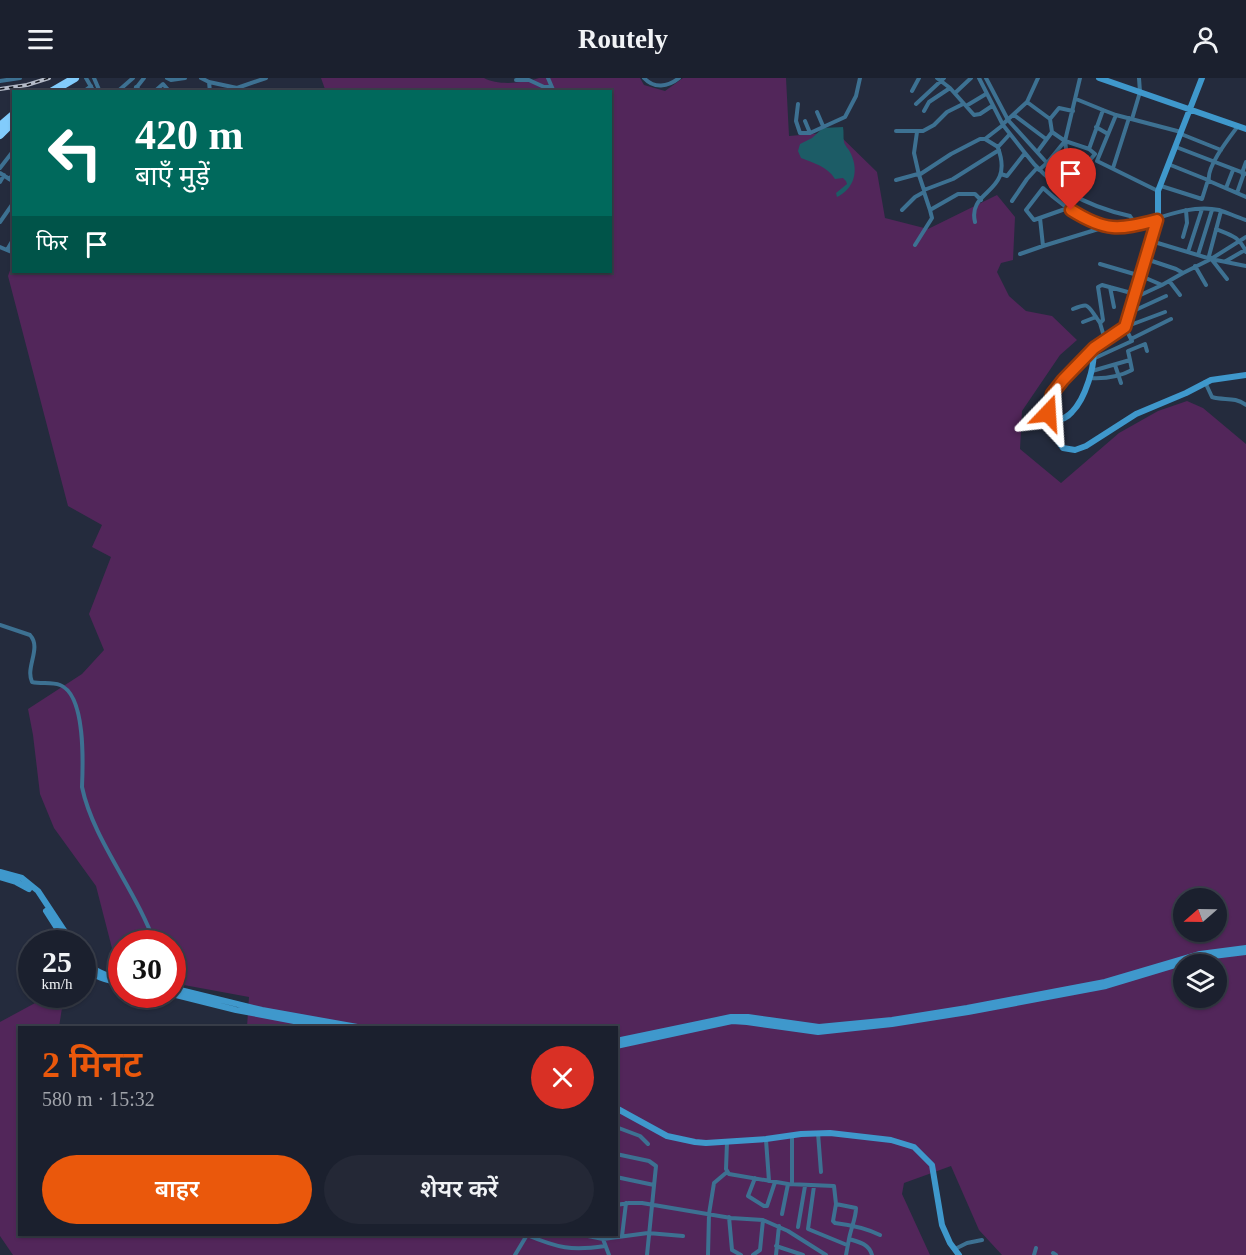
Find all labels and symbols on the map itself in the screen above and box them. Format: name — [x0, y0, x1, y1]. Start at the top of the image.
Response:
pin — [1045, 148, 1096, 210]
position arrow — [1016, 381, 1080, 445]
north arrow — [1173, 888, 1227, 942]
speed limit sign: 30 — [108, 930, 186, 1008]

